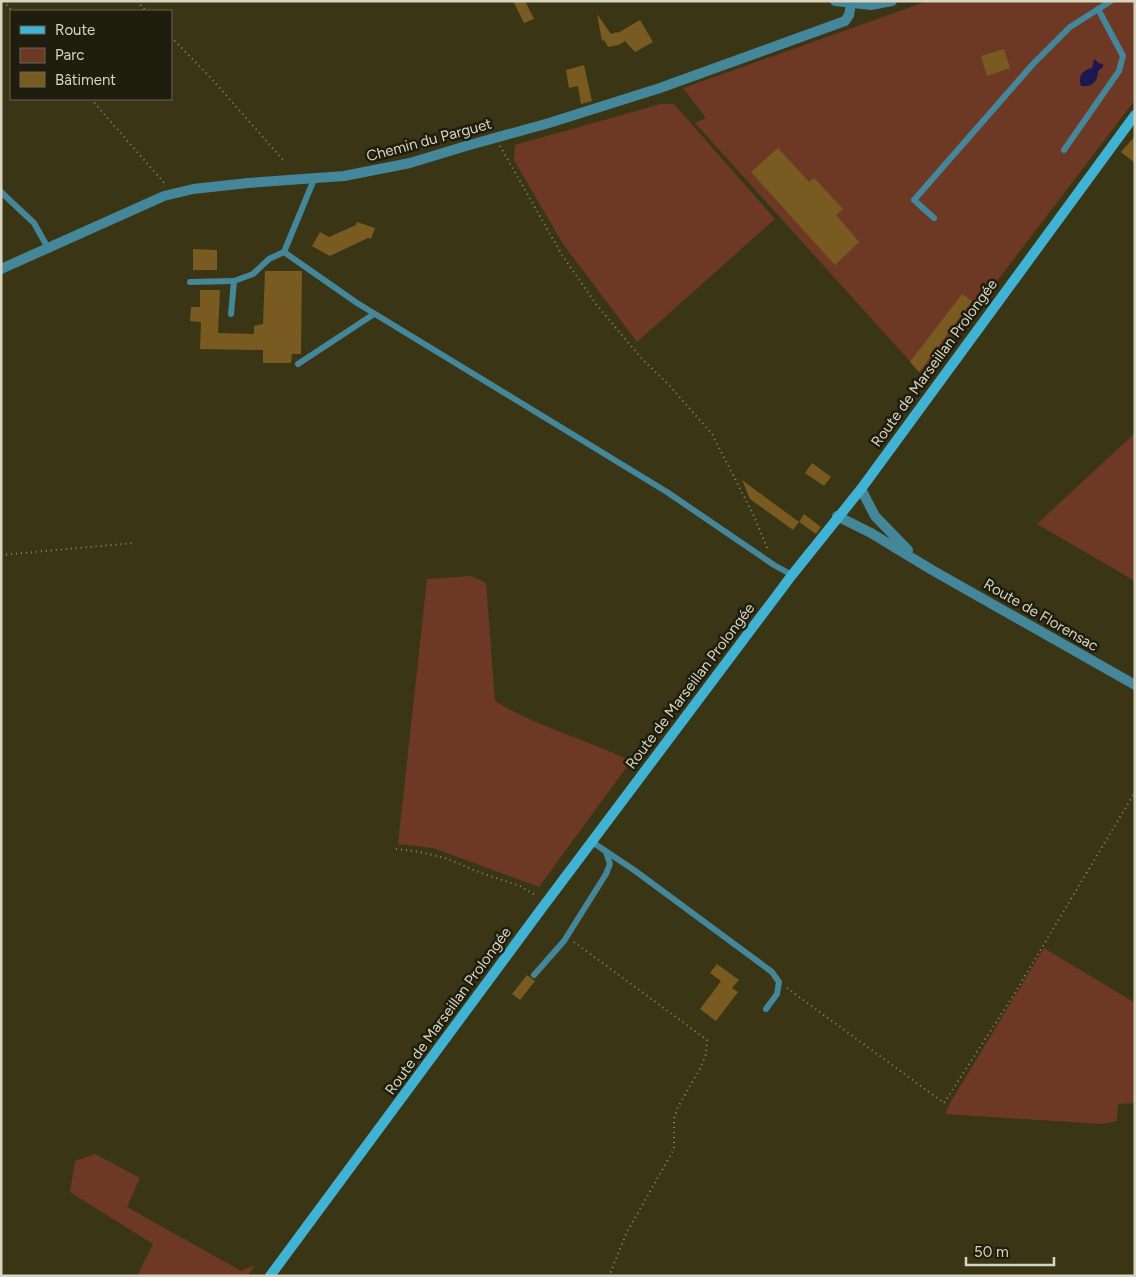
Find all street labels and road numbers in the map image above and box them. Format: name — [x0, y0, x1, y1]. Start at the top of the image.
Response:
street label: Chemin du Parguet — [364, 115, 494, 165]
street label: Route de Marseillan Prolongée — [867, 276, 1001, 450]
street label: Route de Florensac — [981, 575, 1101, 655]
street label: Route de Marseillan Prolongée — [622, 600, 758, 772]
street label: Route de Marseillan Prolongée — [381, 924, 515, 1098]

